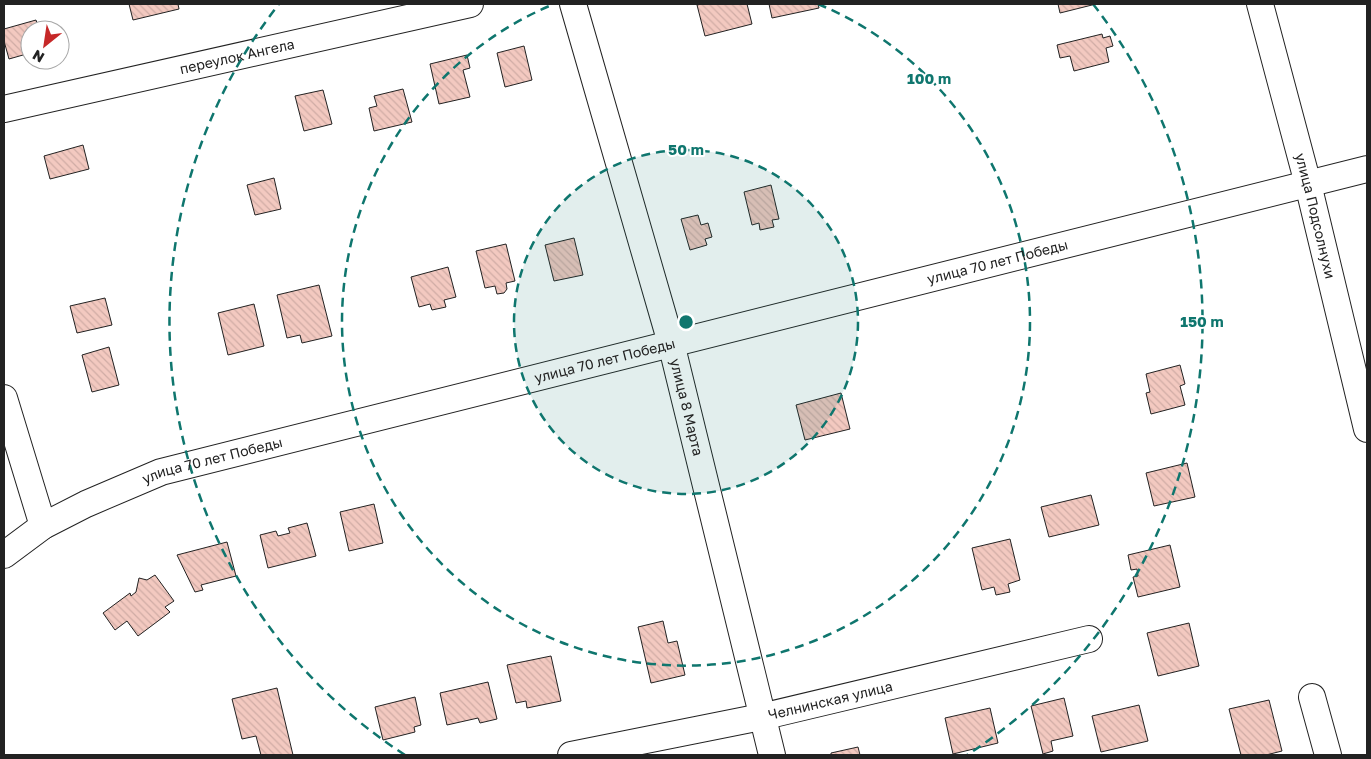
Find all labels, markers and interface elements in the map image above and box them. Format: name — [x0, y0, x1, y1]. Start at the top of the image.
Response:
north arrow — [20, 20, 70, 70]
street label: переулок Ангела — [178, 35, 296, 77]
text: N — [29, 47, 47, 67]
text: 100 m — [907, 69, 951, 87]
text: 50 m — [668, 140, 704, 158]
street label: улица Подсолнухи — [1292, 151, 1339, 280]
street label: улица 70 лет Победы — [925, 235, 1070, 287]
text: 150 m — [1180, 312, 1224, 330]
centre of rings — [677, 313, 695, 331]
street label: улица 70 лет Победы — [532, 334, 677, 386]
street label: улица 8 Марта — [667, 357, 707, 457]
street label: улица 70 лет Победы — [139, 433, 284, 487]
street label: Челнинская улица — [766, 677, 894, 723]

